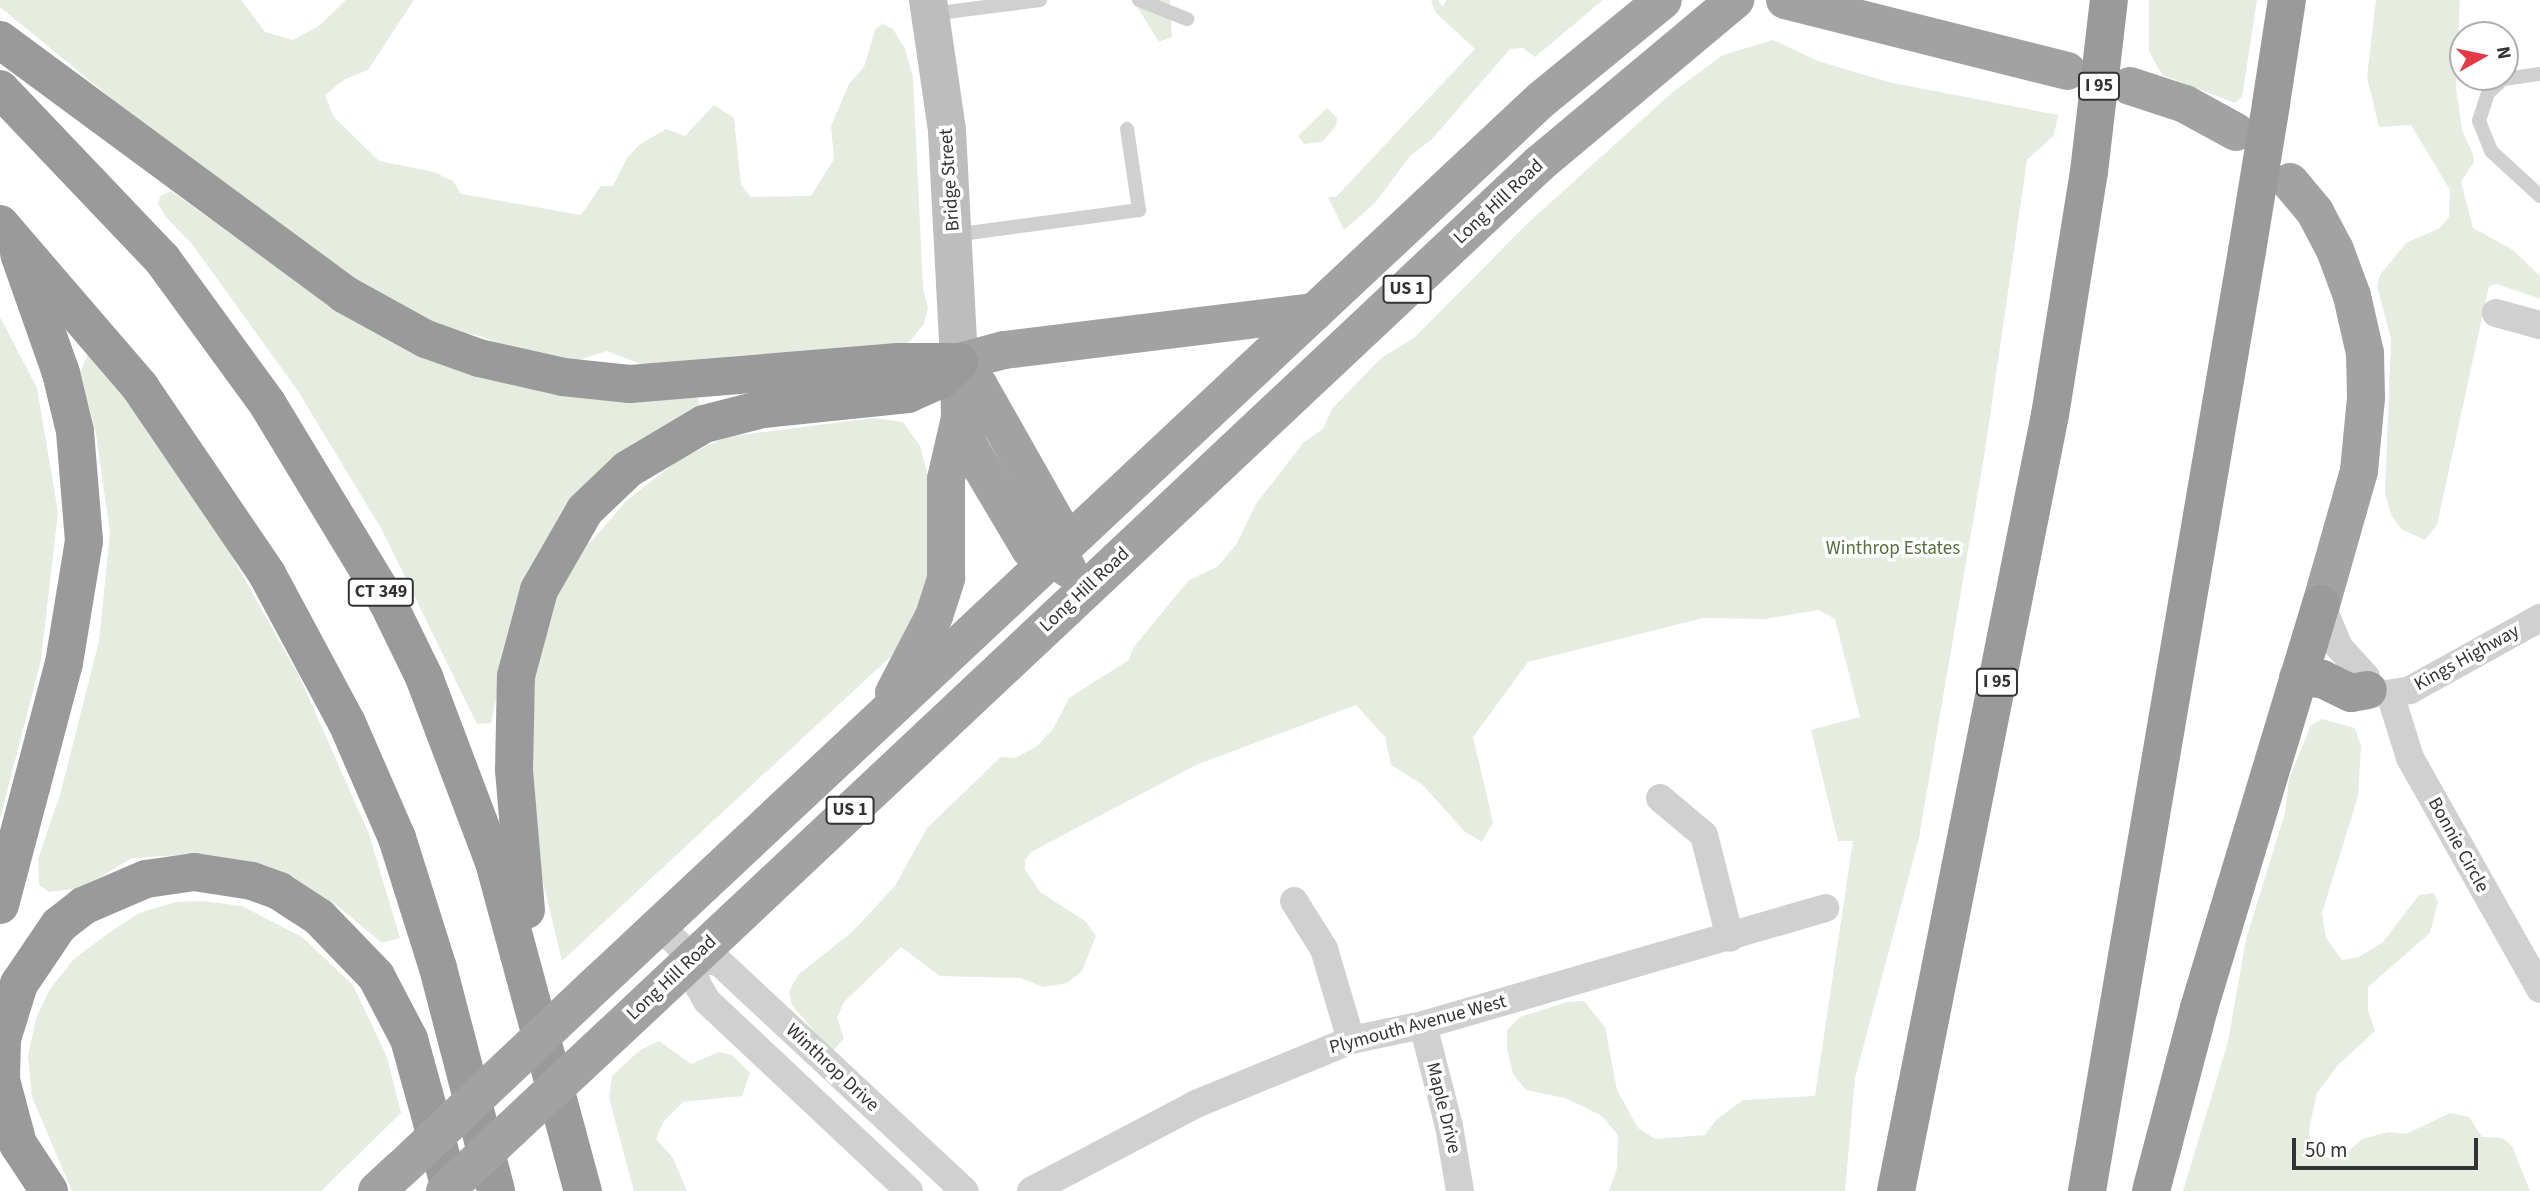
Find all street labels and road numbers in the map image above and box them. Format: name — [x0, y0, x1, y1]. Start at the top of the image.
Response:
road number: I 95 — [2076, 72, 2122, 100]
street label: Bridge Street — [935, 128, 965, 232]
street label: Long Hill Road — [1449, 155, 1549, 249]
road number: US 1 — [1382, 274, 1432, 304]
street label: Long Hill Road — [1035, 543, 1135, 637]
road number: CT 349 — [348, 578, 414, 606]
street label: Kings Highway — [2411, 620, 2523, 696]
road number: I 95 — [1974, 668, 2020, 696]
street label: Bonnie Circle — [2423, 794, 2493, 896]
road number: US 1 — [826, 796, 874, 824]
street label: Long Hill Road — [622, 931, 722, 1025]
street label: Plymouth Avenue West — [1327, 990, 1509, 1060]
street label: Winthrop Drive — [781, 1019, 883, 1117]
street label: Maple Drive — [1421, 1060, 1465, 1156]

